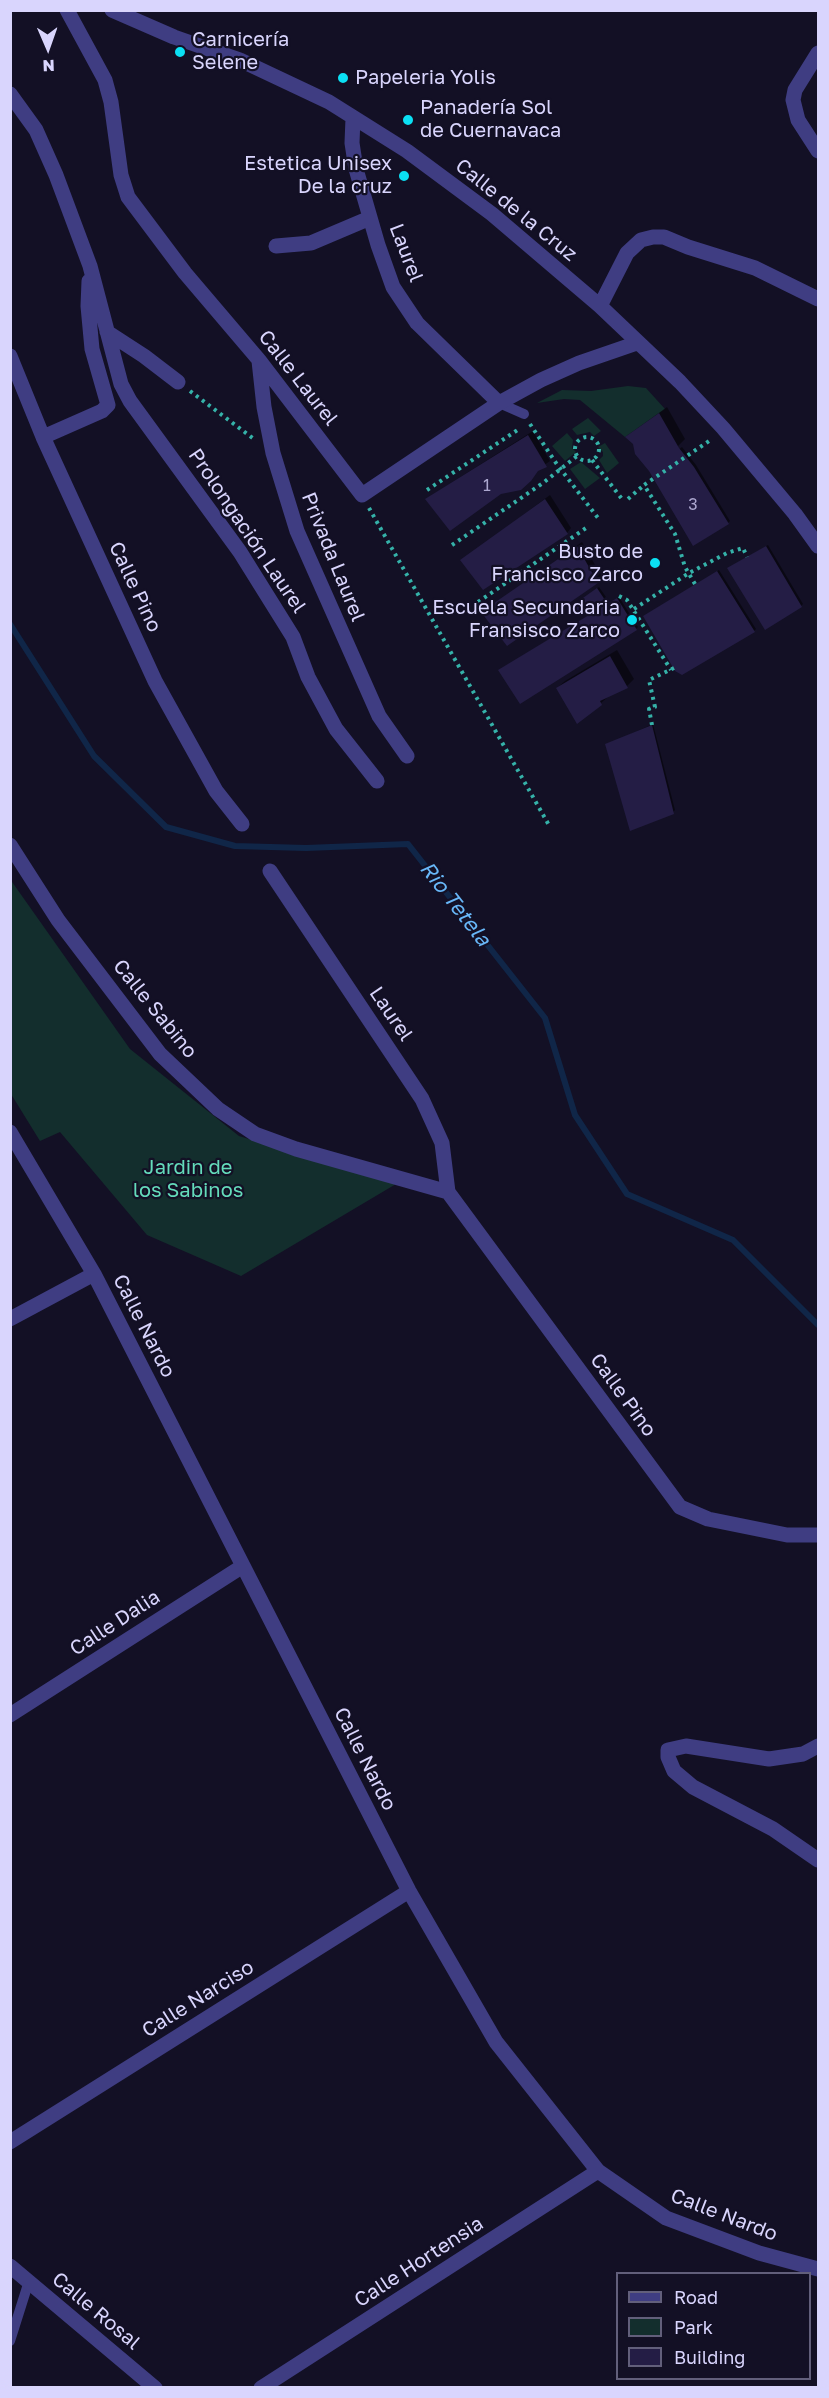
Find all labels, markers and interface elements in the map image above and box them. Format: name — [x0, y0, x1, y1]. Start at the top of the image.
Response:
north arrow — [18, 18, 78, 78]
place label: Carnicería Selene — [192, 28, 289, 75]
marker: Carnicería Selene — [173, 45, 187, 59]
text: N — [42, 56, 55, 76]
place label: Papeleria Yolis — [355, 66, 496, 90]
marker: Papeleria Yolis — [336, 71, 350, 85]
place label: Panadería Sol de Cuernavaca — [420, 96, 561, 143]
marker: Panadería Sol de Cuernavaca — [401, 113, 415, 127]
place label: Estetica Unisex De la cruz — [244, 152, 392, 199]
street label: Calle de la Cruz — [450, 154, 582, 266]
marker: Estetica Unisex De la cruz — [397, 169, 411, 183]
street label: Laurel — [384, 220, 428, 286]
street label: Calle Laurel — [253, 325, 343, 431]
street label: Prolongación Laurel — [183, 444, 311, 618]
house number: 1 — [483, 476, 491, 496]
street label: Privada Laurel — [296, 489, 370, 625]
house number: 3 — [688, 495, 698, 515]
street label: Calle Pino — [104, 538, 166, 636]
place label: Busto de Francisco Zarco — [491, 540, 643, 587]
marker: Busto de Francisco Zarco — [648, 556, 662, 570]
place label: Escuela Secundaria Fransisco Zarco — [432, 596, 620, 643]
marker: Escuela Secundaria Fransisco Zarco — [625, 613, 639, 627]
water label: Rio Tetela — [414, 857, 496, 951]
street label: Calle Sabino — [108, 955, 202, 1063]
street label: Laurel — [364, 982, 418, 1046]
park label: Jardin de los Sabinos — [133, 1156, 243, 1203]
street label: Calle Nardo — [108, 1270, 180, 1382]
street label: Calle Pino — [585, 1349, 661, 1441]
street label: Calle Dalia — [65, 1585, 165, 1661]
street label: Calle Nardo — [329, 1703, 401, 1815]
street label: Calle Narciso — [138, 1955, 258, 2043]
street label: Calle Nardo — [667, 2184, 781, 2246]
street label: Calle Hortensia — [350, 2211, 488, 2313]
street label: Calle Rosal — [47, 2267, 145, 2355]
legend — [616, 2272, 811, 2380]
text: Road — [674, 2286, 718, 2308]
text: Park — [674, 2316, 713, 2338]
text: Building — [674, 2346, 745, 2368]

